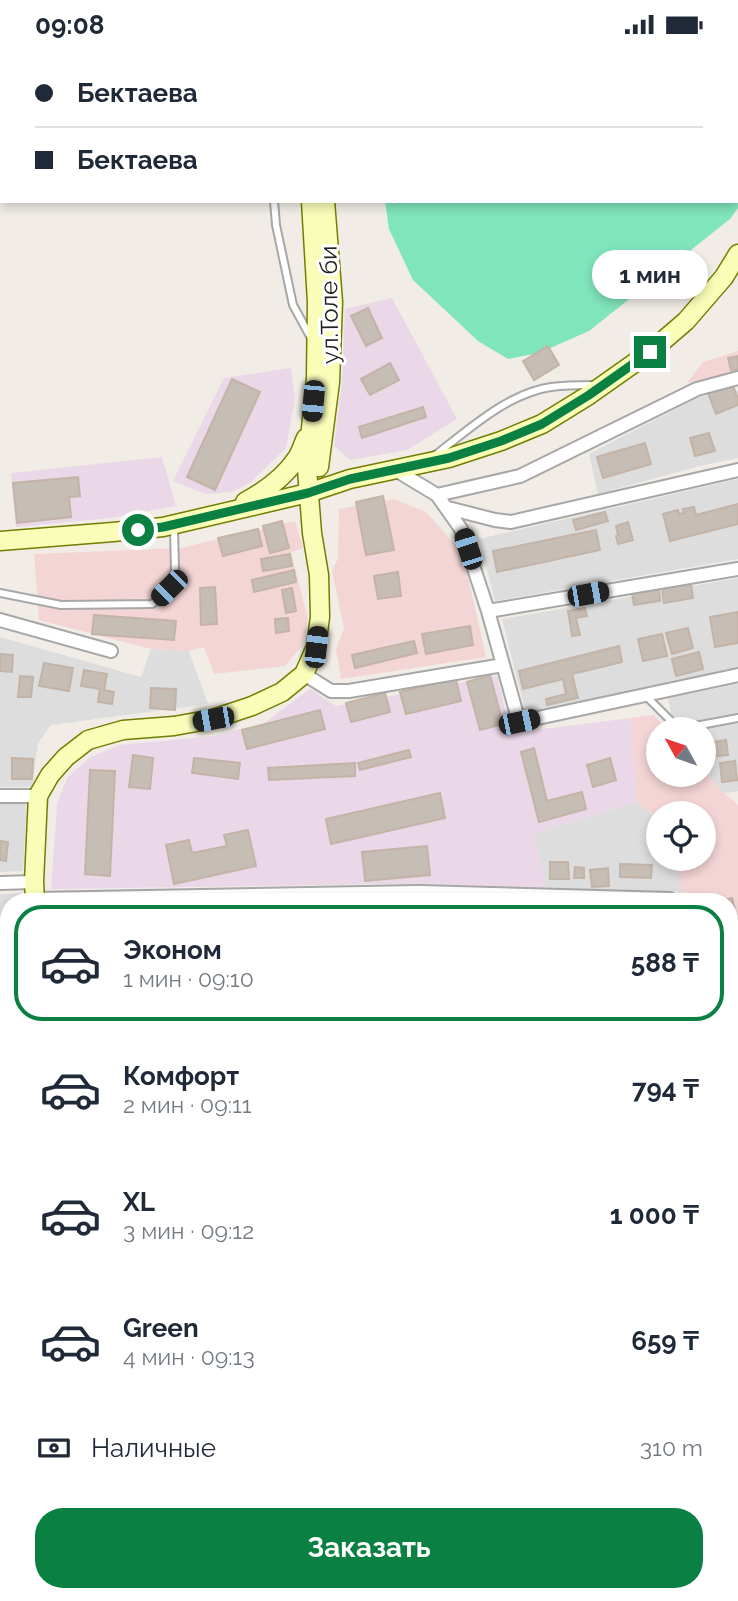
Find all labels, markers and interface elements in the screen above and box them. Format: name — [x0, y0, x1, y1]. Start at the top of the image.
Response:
text: 09:08 — [35, 10, 104, 40]
text: Бектаева — [77, 78, 198, 108]
text: Бектаева — [77, 145, 198, 175]
street label: ул.Толе би — [313, 245, 345, 365]
callout: 1 мин — [592, 251, 708, 299]
text: 1 мин — [619, 261, 681, 288]
route end — [634, 336, 666, 368]
car — [301, 379, 326, 423]
route start — [122, 514, 154, 546]
car — [452, 526, 485, 572]
car — [147, 566, 192, 610]
car — [566, 580, 611, 608]
car — [304, 625, 329, 669]
car — [191, 705, 236, 733]
car — [497, 707, 542, 737]
north arrow — [646, 717, 716, 787]
map controls — [646, 717, 716, 871]
button: locate — [646, 801, 716, 871]
icon: car — [39, 932, 102, 995]
text: Эконом — [123, 935, 222, 965]
text: 588 ₸ — [631, 948, 699, 978]
text: 1 мин · 09:10 — [123, 965, 254, 992]
icon: car — [39, 1058, 102, 1121]
text: Комфорт — [123, 1061, 239, 1091]
text: 794 ₸ — [632, 1074, 699, 1104]
text: 2 мин · 09:11 — [123, 1091, 252, 1118]
icon: car — [39, 1184, 102, 1247]
text: XL — [123, 1187, 155, 1217]
text: 1 000 ₸ — [610, 1200, 699, 1230]
text: 3 мин · 09:12 — [123, 1217, 254, 1244]
icon: car — [39, 1310, 102, 1373]
text: Green — [123, 1313, 199, 1343]
text: 659 ₸ — [631, 1326, 699, 1356]
text: 4 мин · 09:13 — [123, 1343, 255, 1370]
icon: cash — [35, 1429, 73, 1467]
text: Наличные — [91, 1433, 216, 1463]
text: 310 m — [640, 1434, 703, 1461]
button: Заказать — [35, 1508, 703, 1588]

